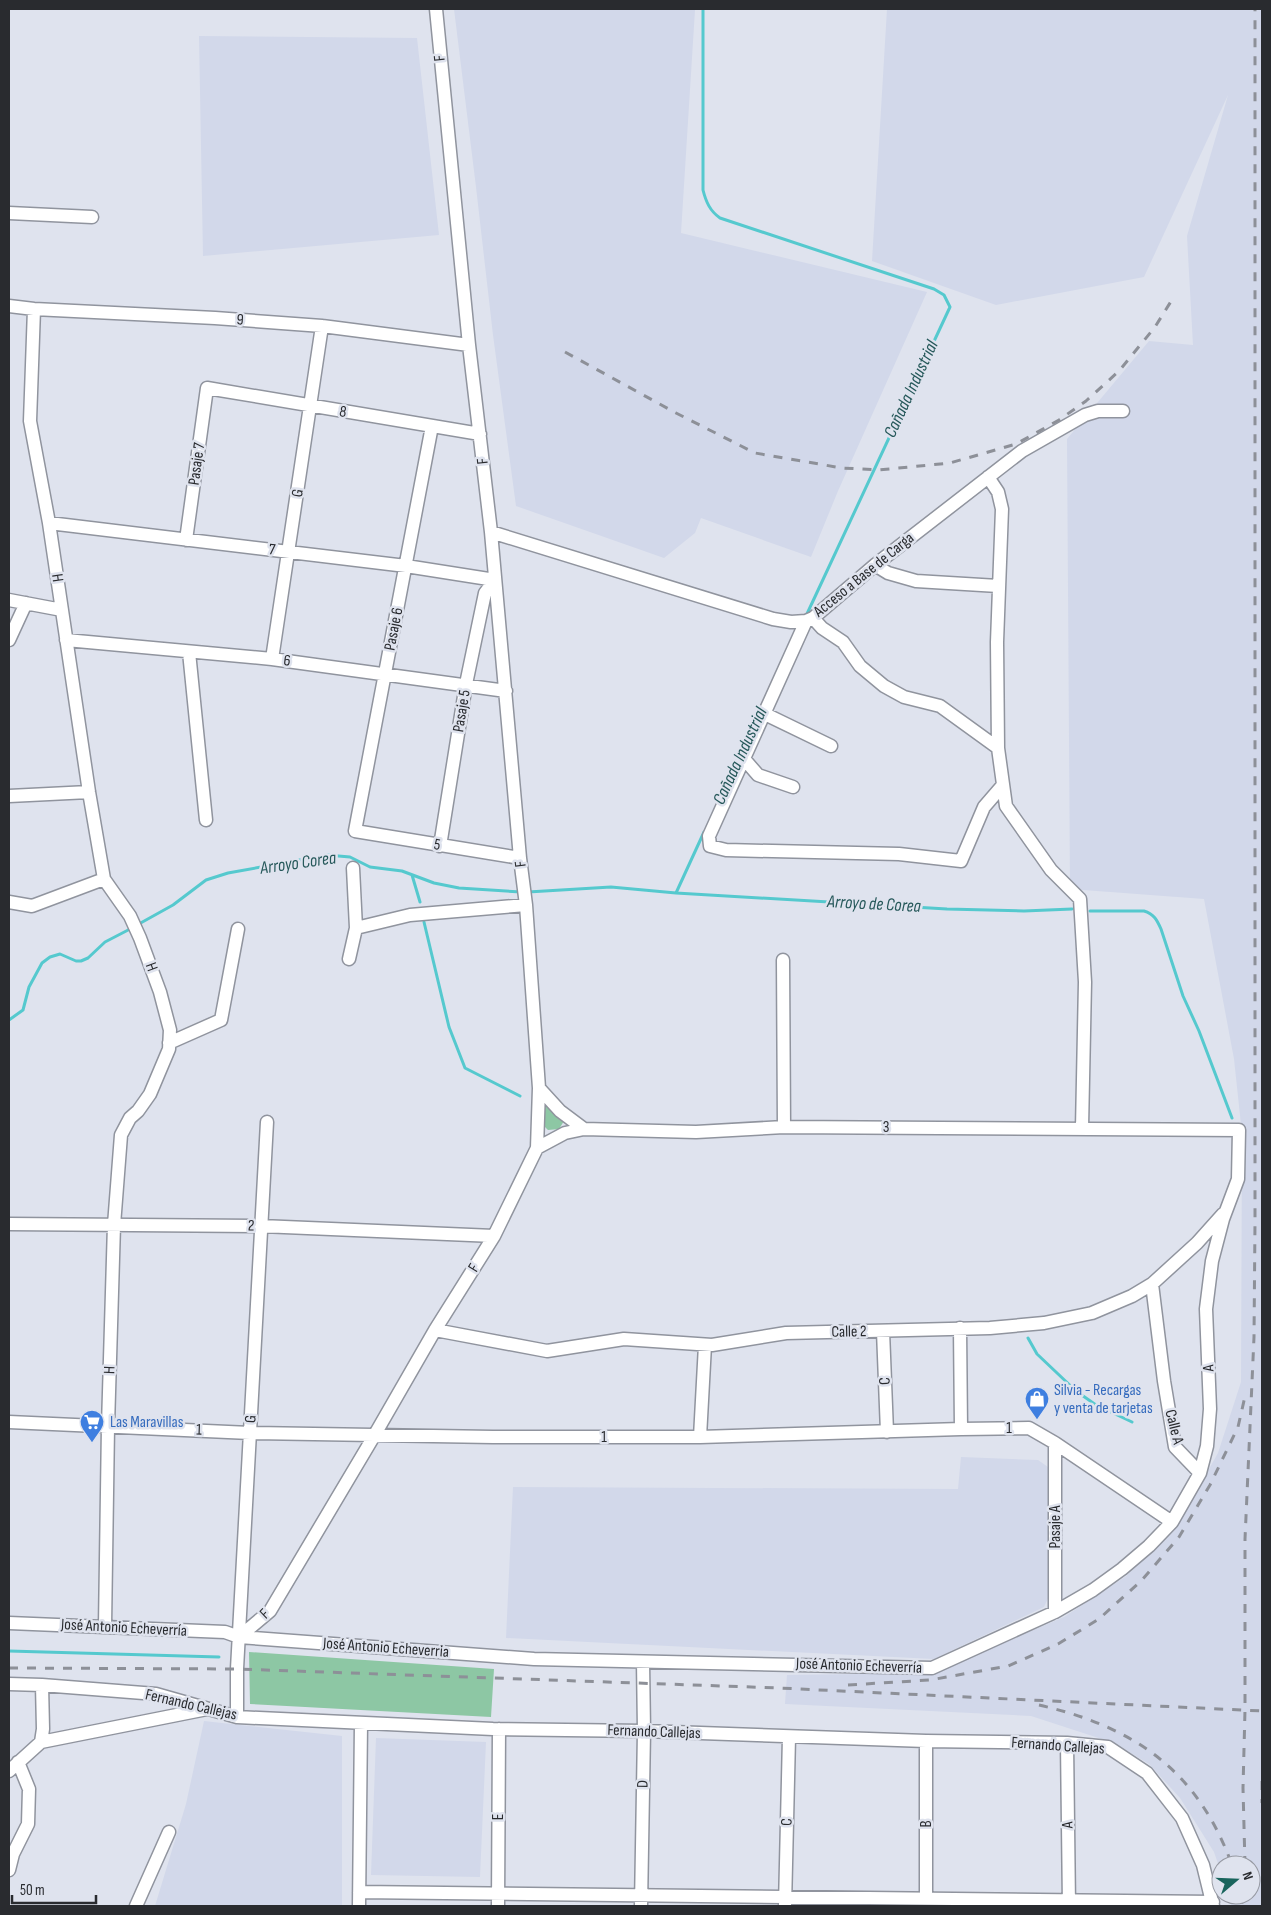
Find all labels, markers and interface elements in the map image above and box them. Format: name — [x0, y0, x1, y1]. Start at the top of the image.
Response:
street label: F — [430, 54, 450, 62]
street label: 9 — [236, 310, 244, 330]
water label: Cañada Industrial — [879, 337, 943, 441]
street label: 8 — [338, 402, 348, 422]
street label: Pasaje 7 — [185, 441, 209, 487]
street label: F — [473, 457, 493, 465]
street label: G — [288, 488, 308, 498]
street label: Acceso a Base de Carga — [809, 529, 918, 622]
street label: 7 — [268, 540, 277, 560]
street label: H — [47, 573, 67, 583]
street label: Pasaje 6 — [381, 606, 407, 652]
street label: 6 — [282, 651, 292, 671]
street label: Pasaje 5 — [449, 688, 475, 734]
water label: Cañada Industrial — [708, 704, 772, 808]
street label: 5 — [432, 835, 442, 855]
water label: Arroyo Corea — [258, 847, 338, 879]
street label: F — [511, 860, 531, 868]
water label: Arroyo de Corea — [826, 891, 922, 917]
street label: H — [141, 960, 161, 974]
street label: 3 — [883, 1118, 889, 1137]
street label: 2 — [248, 1216, 254, 1236]
street label: F — [464, 1260, 484, 1276]
street label: Calle 2 — [831, 1322, 867, 1342]
street label: A — [1199, 1364, 1219, 1373]
street label: H — [100, 1366, 120, 1374]
street label: C — [875, 1377, 895, 1385]
place label: Silvia - Recargas y venta de tarjetas — [1054, 1381, 1153, 1418]
shop icon: Silvia - Recargas y venta de tarjetas — [1024, 1386, 1050, 1420]
street label: Calle A — [1160, 1408, 1188, 1447]
supermarket icon: Las Maravillas — [79, 1409, 105, 1443]
place label: Las Maravillas — [110, 1413, 184, 1432]
street label: G — [241, 1414, 261, 1424]
street label: 1 — [1006, 1419, 1012, 1438]
street label: 1 — [196, 1420, 203, 1440]
street label: 1 — [601, 1428, 607, 1447]
street label: Pasaje A — [1046, 1505, 1065, 1549]
street label: F — [256, 1605, 274, 1623]
street label: José Antonio Echeverría — [60, 1615, 187, 1641]
street label: José Antonio Echeverria — [321, 1634, 450, 1662]
street label: José Antonio Echeverría — [795, 1654, 922, 1678]
street label: Fernando Callejas — [143, 1685, 239, 1725]
street label: Fernando Callejas — [607, 1721, 701, 1743]
street label: Fernando Callejas — [1011, 1733, 1105, 1759]
street label: D — [633, 1780, 653, 1788]
street label: E — [489, 1814, 508, 1820]
street label: C — [777, 1818, 797, 1826]
street label: B — [917, 1820, 936, 1828]
street label: A — [1058, 1821, 1078, 1830]
north arrow — [1211, 1855, 1261, 1905]
text: N — [1239, 1870, 1257, 1882]
scale bar — [12, 1872, 96, 1904]
text: 50 m — [20, 1881, 45, 1900]

